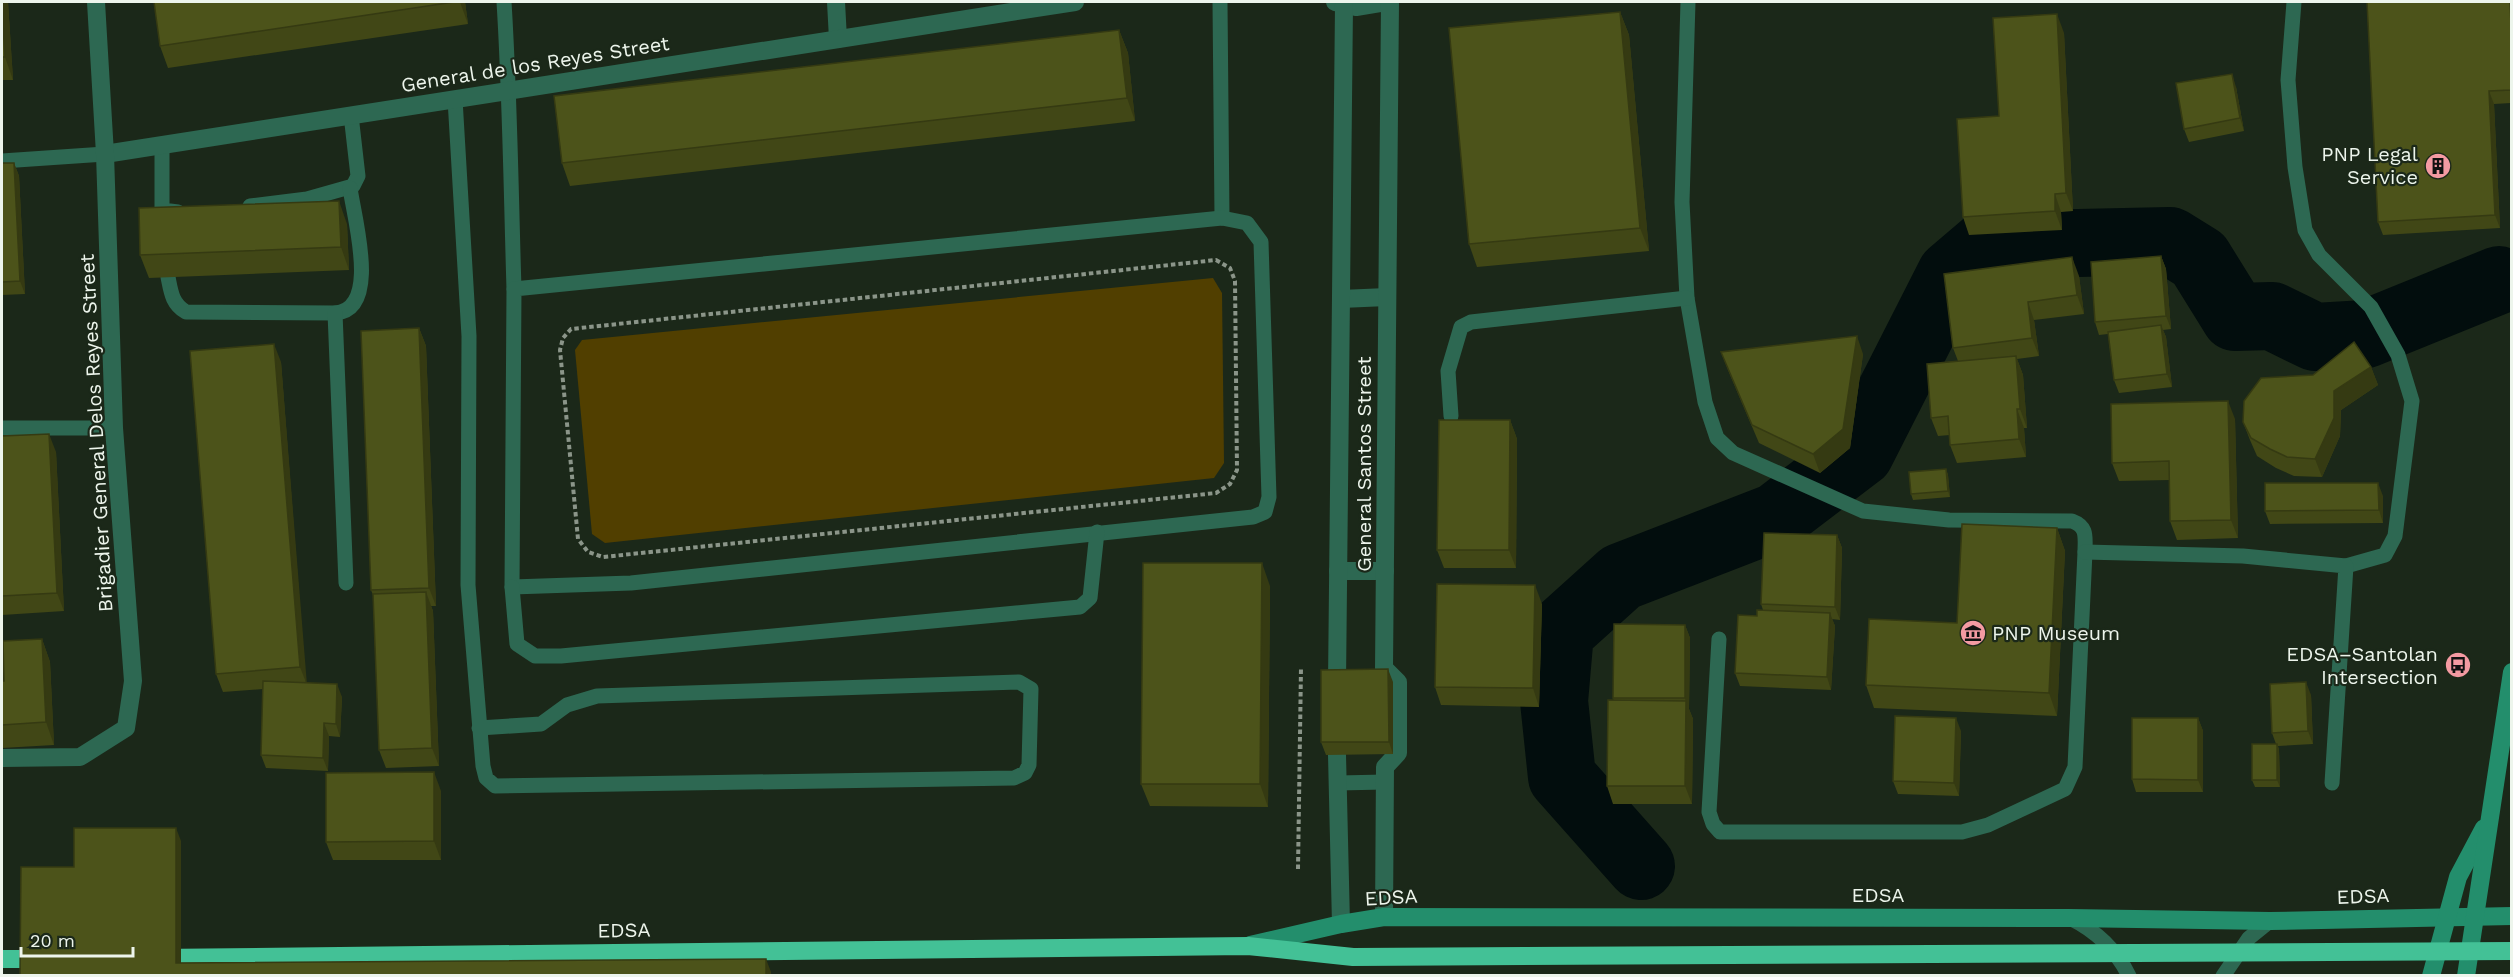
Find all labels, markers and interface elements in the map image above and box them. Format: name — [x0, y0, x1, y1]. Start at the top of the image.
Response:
street label: General de los Reyes Street — [399, 31, 671, 97]
place label: PNP Legal Service — [2321, 142, 2418, 189]
building icon: PNP Legal Service — [2423, 151, 2453, 181]
street label: Brigadier General Delos Reyes Street — [75, 253, 117, 613]
street label: General Santos Street — [1352, 356, 1376, 572]
museum icon: PNP Museum — [1958, 618, 1988, 648]
place label: PNP Museum — [1992, 621, 2120, 645]
place label: EDSA–Santolan Intersection — [2286, 642, 2438, 689]
bus stop icon: EDSA–Santolan Intersection — [2443, 650, 2473, 680]
street label: EDSA — [1851, 883, 1905, 907]
street label: EDSA — [2336, 883, 2390, 909]
street label: EDSA — [1364, 884, 1418, 910]
street label: EDSA — [597, 918, 651, 942]
scale bar — [21, 920, 134, 958]
text: 20 m — [30, 930, 75, 951]

